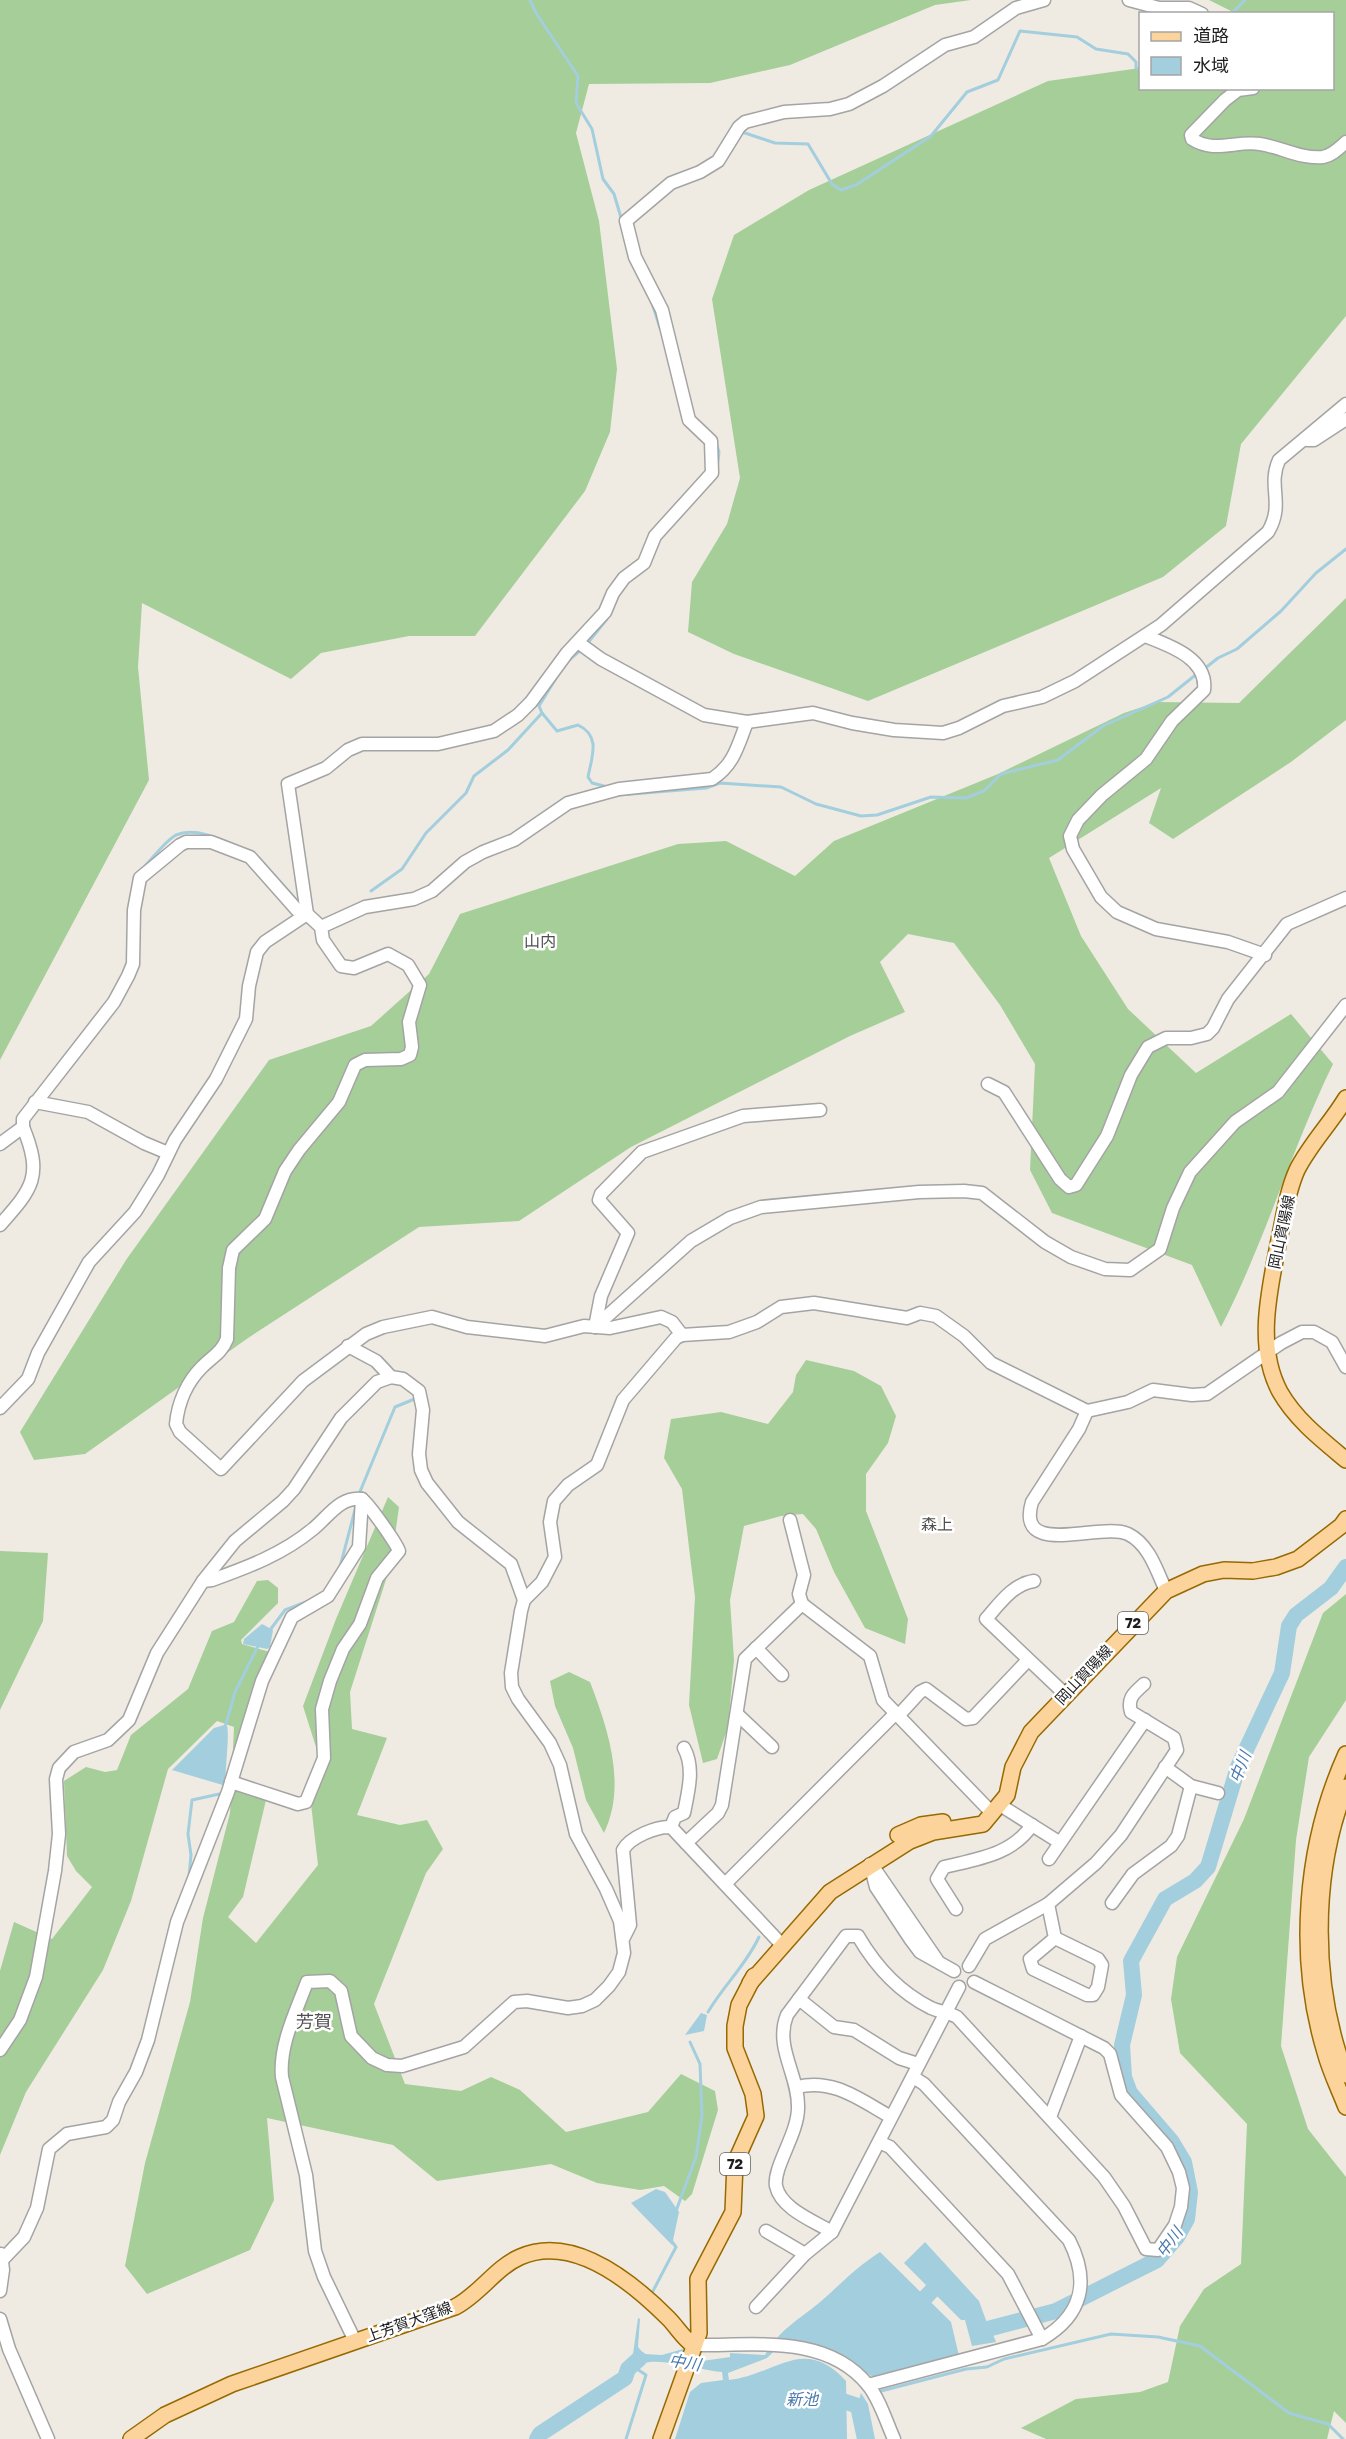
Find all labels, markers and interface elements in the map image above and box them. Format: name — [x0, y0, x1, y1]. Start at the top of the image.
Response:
legend — [1139, 12, 1334, 90]
text: 道路 — [1193, 24, 1229, 46]
text: 水域 — [1193, 54, 1229, 76]
district label: 山内 — [524, 931, 556, 951]
street label: 岡山賀陽線 — [1264, 1193, 1298, 1270]
district label: 森上 — [921, 1514, 953, 1534]
road number: 72 — [1118, 1612, 1148, 1634]
street label: 岡山賀陽線 — [1051, 1641, 1115, 1708]
water label: 中川 — [1225, 1747, 1256, 1786]
district label: 芳賀 — [296, 2010, 332, 2032]
road number: 72 — [720, 2153, 750, 2175]
water label: 中川 — [1151, 2222, 1188, 2261]
street label: 上芳賀大窪線 — [363, 2297, 454, 2345]
water label: 中川 — [668, 2350, 704, 2375]
water label: 新池 — [786, 2389, 820, 2409]

